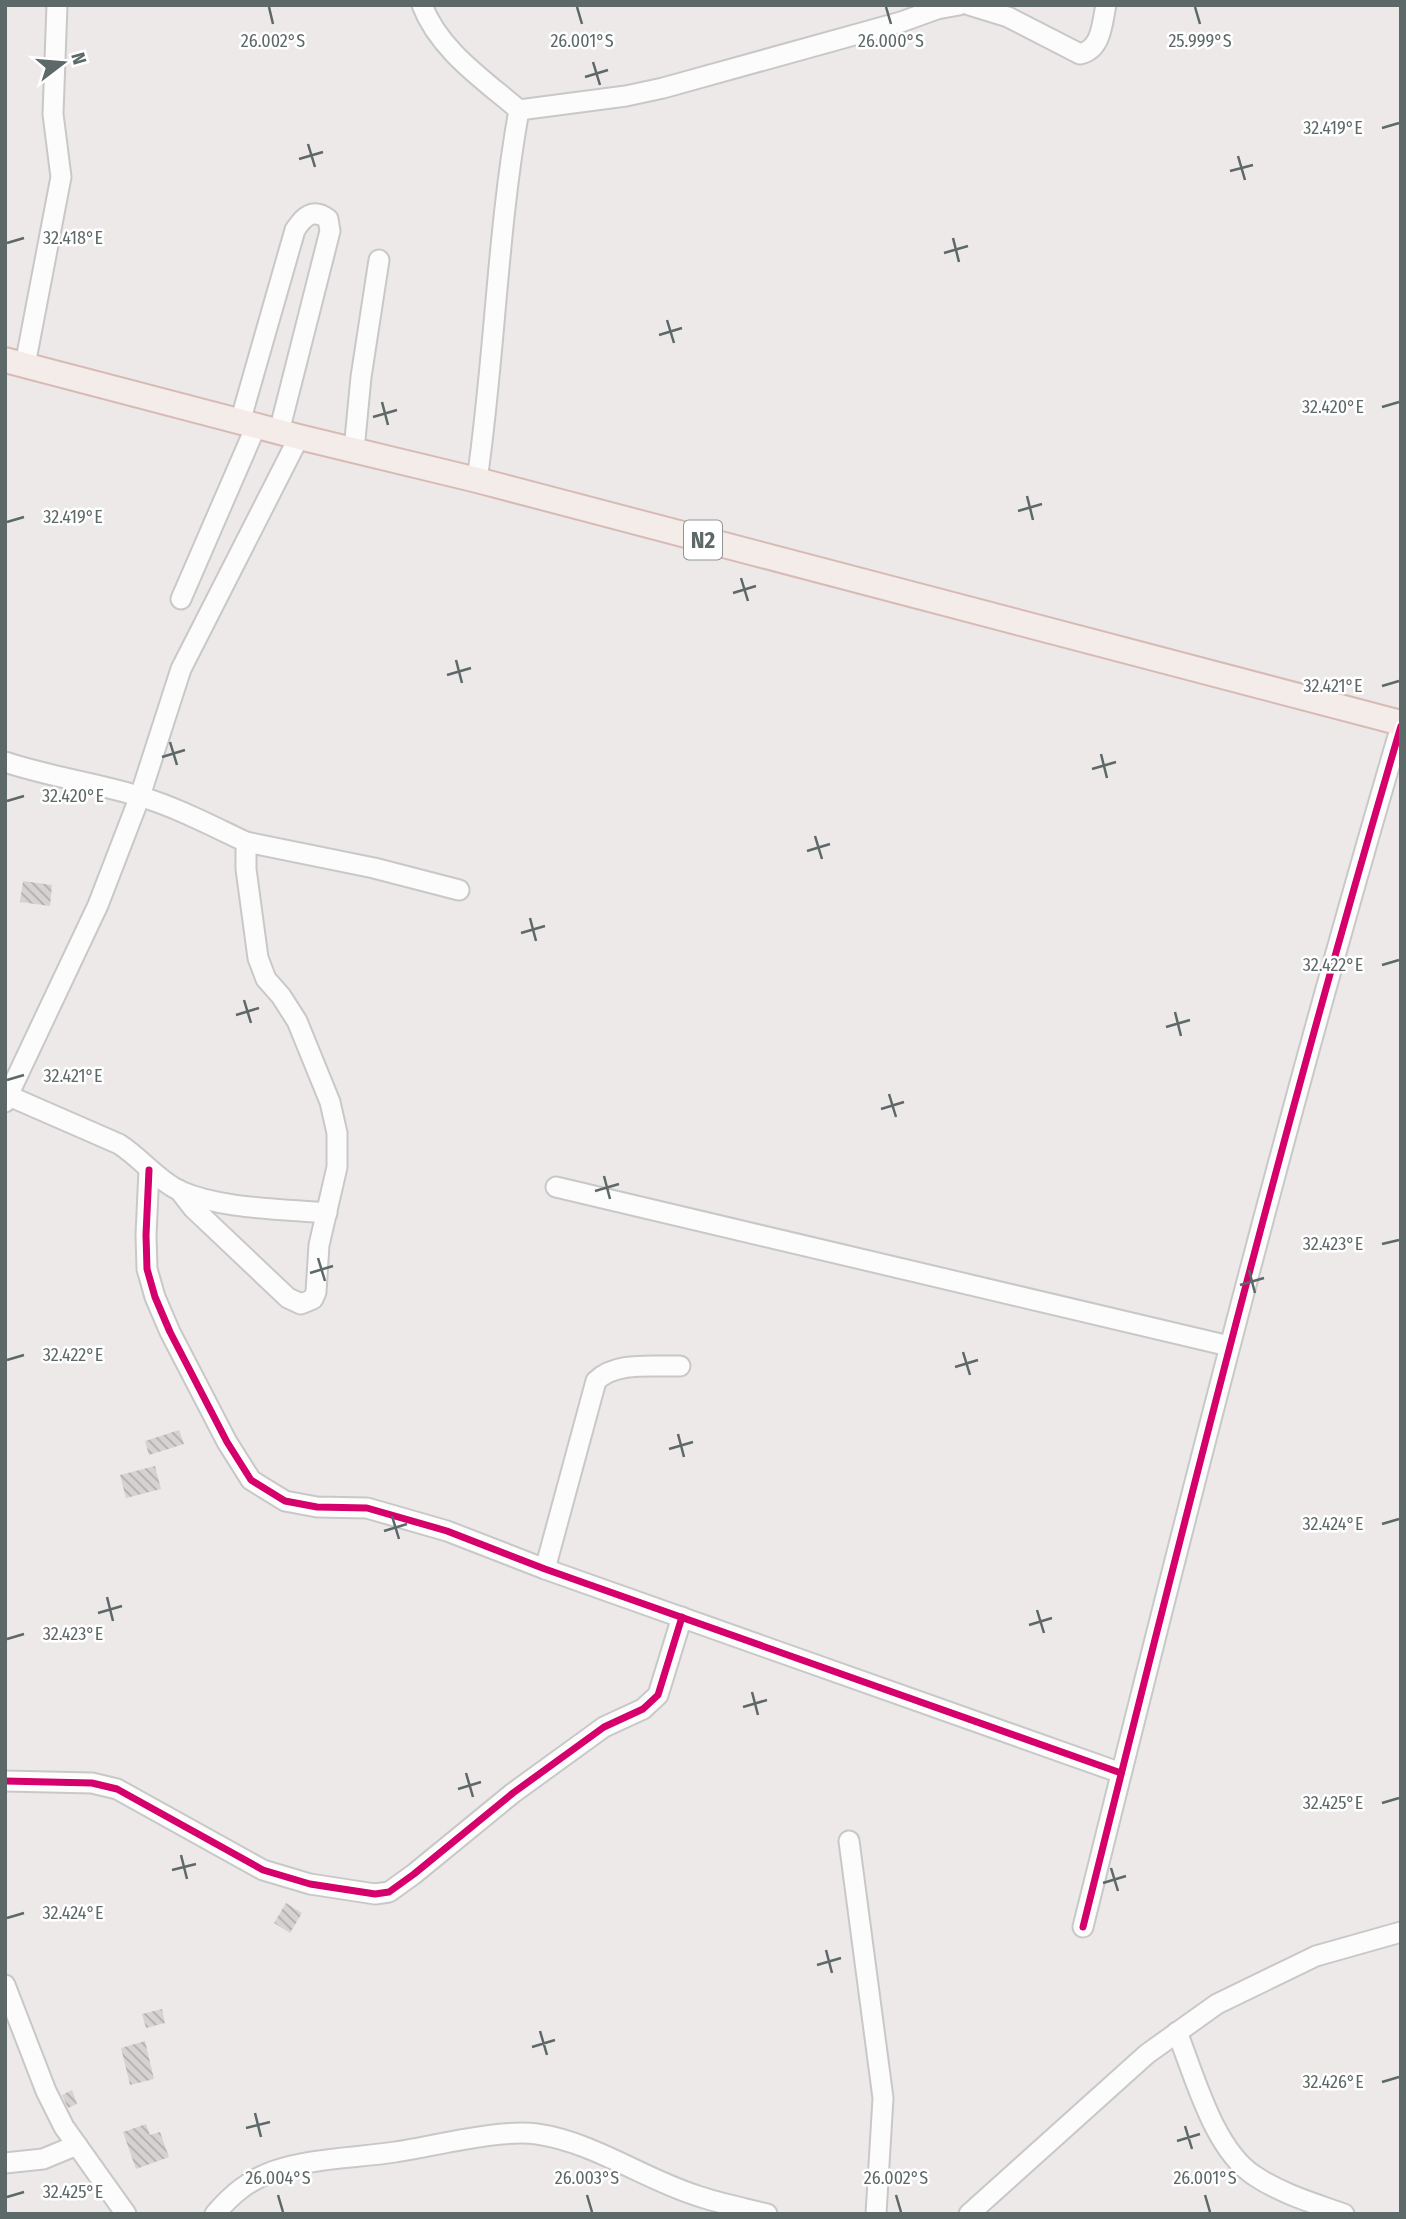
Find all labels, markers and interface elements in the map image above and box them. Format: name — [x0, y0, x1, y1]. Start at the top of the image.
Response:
north arrow — [28, 28, 98, 98]
text: 26.002°S — [241, 30, 305, 52]
text: 26.001°S — [550, 30, 614, 52]
text: 26.000°S — [858, 30, 924, 52]
text: 25.999°S — [1168, 30, 1232, 52]
text: N — [66, 50, 91, 67]
text: 32.419°E — [1303, 117, 1363, 139]
text: 32.418°E — [43, 227, 103, 249]
text: 32.420°E — [1302, 396, 1364, 418]
text: 32.419°E — [43, 506, 103, 528]
road number: N2 — [684, 520, 722, 560]
text: 32.421°E — [1303, 675, 1363, 697]
text: 32.420°E — [42, 785, 104, 807]
text: 32.422°E — [1303, 954, 1363, 976]
text: 32.421°E — [43, 1065, 103, 1087]
text: 32.423°E — [1303, 1233, 1363, 1255]
text: 32.422°E — [43, 1344, 103, 1366]
text: 32.424°E — [1303, 1513, 1363, 1535]
text: 32.423°E — [43, 1623, 103, 1645]
text: 32.425°E — [1303, 1792, 1363, 1814]
text: 32.424°E — [43, 1902, 103, 1924]
text: 32.426°E — [1302, 2071, 1364, 2093]
text: 26.004°S — [245, 2167, 311, 2189]
text: 26.003°S — [555, 2167, 619, 2189]
text: 26.002°S — [864, 2167, 928, 2189]
text: 26.001°S — [1173, 2167, 1237, 2189]
text: 32.425°E — [43, 2181, 103, 2203]

